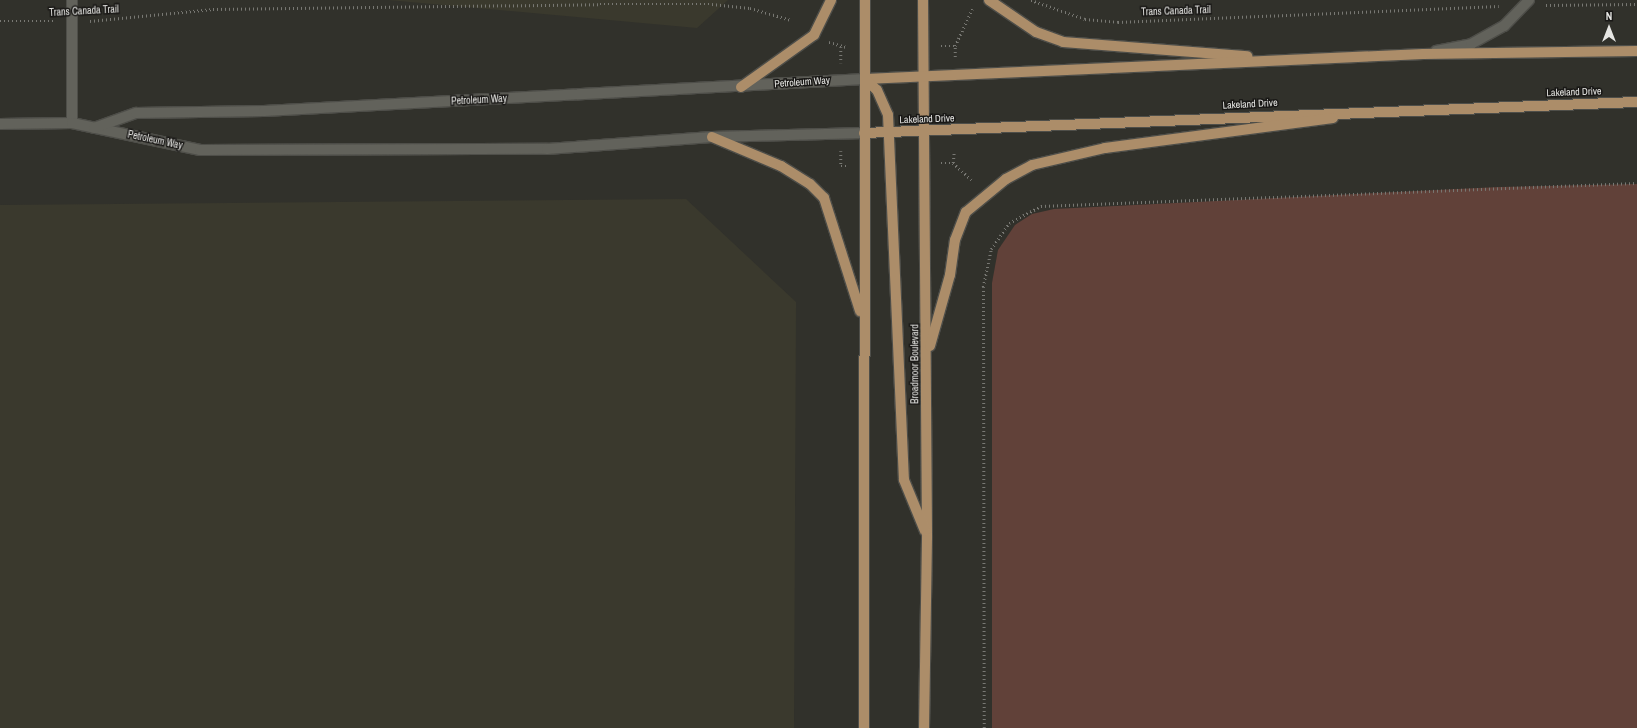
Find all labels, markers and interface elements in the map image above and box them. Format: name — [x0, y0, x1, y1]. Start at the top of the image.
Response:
street label: Trans Canada Trail — [49, 3, 119, 19]
street label: Trans Canada Trail — [1141, 4, 1211, 18]
north arrow — [1589, 8, 1629, 48]
text: N — [1606, 9, 1612, 23]
street label: Petroleum Way — [774, 74, 830, 90]
street label: Lakeland Drive — [1546, 85, 1602, 99]
street label: Petroleum Way — [451, 93, 507, 107]
street label: Lakeland Drive — [1222, 97, 1278, 111]
street label: Lakeland Drive — [899, 112, 955, 126]
street label: Petroleum Way — [126, 128, 184, 152]
street label: Broadmoor Boulevard — [909, 324, 921, 404]

